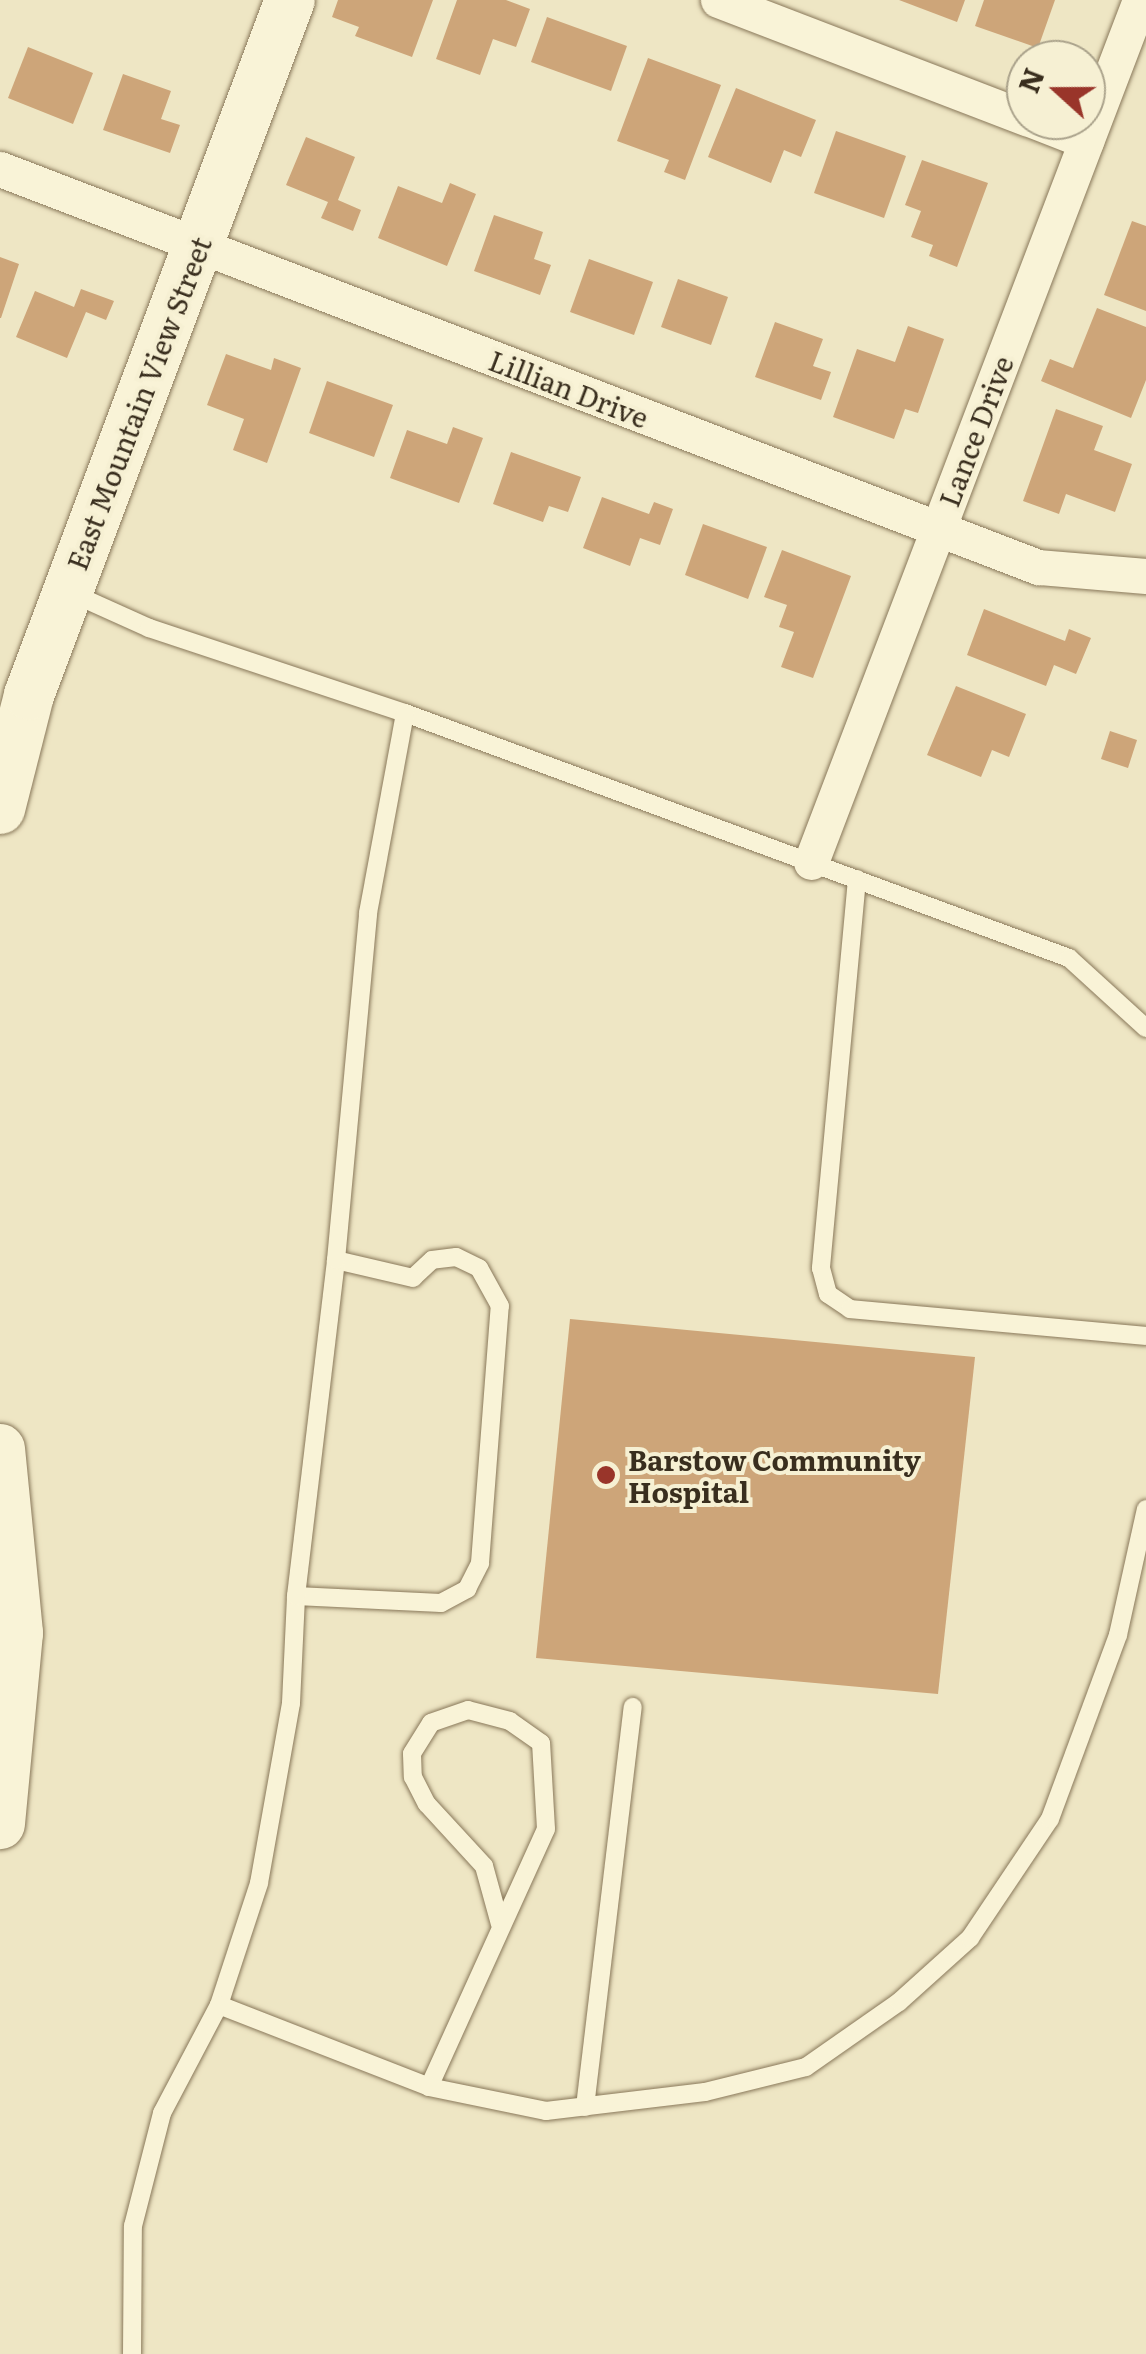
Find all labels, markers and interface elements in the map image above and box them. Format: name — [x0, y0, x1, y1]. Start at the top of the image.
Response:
north arrow — [1006, 40, 1106, 140]
text: N — [1006, 61, 1054, 98]
street label: East Mountain View Street — [59, 232, 217, 574]
street label: Lillian Drive — [485, 342, 653, 434]
street label: Lance Drive — [931, 351, 1019, 511]
place label: Barstow Community Hospital — [628, 1442, 921, 1508]
marker: Barstow Community Hospital — [593, 1462, 619, 1488]

